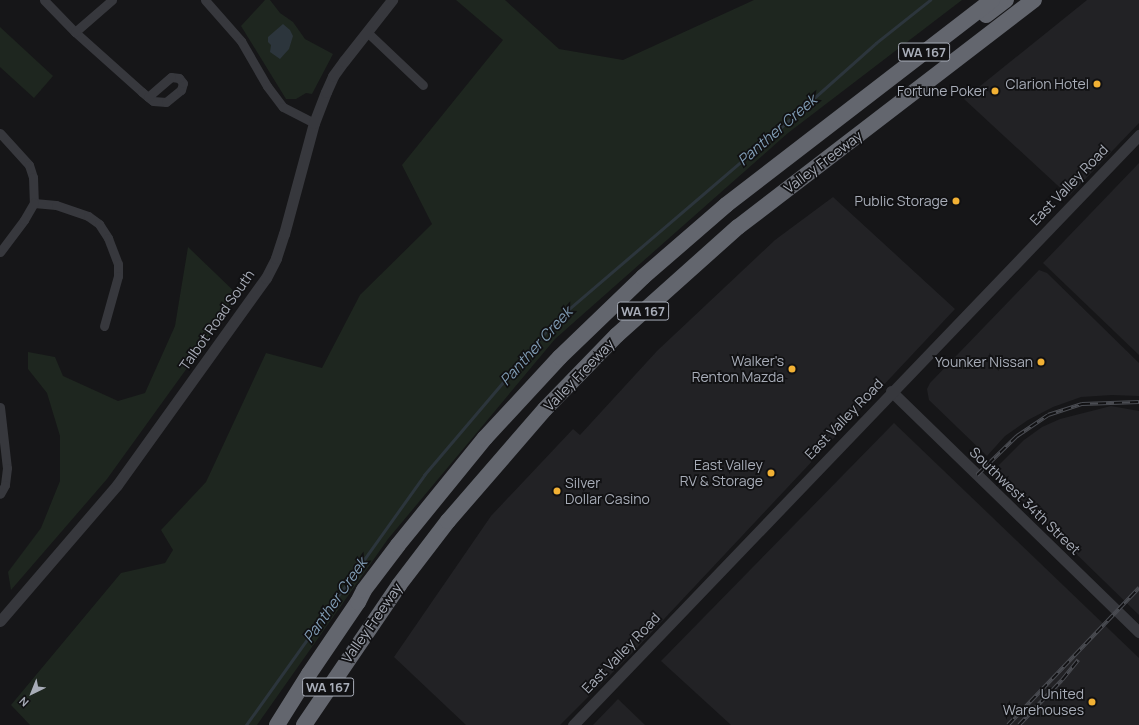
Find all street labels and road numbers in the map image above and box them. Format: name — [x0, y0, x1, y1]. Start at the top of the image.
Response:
road number: WA 167 — [898, 41, 950, 63]
street label: Valley Freeway — [781, 127, 865, 197]
street label: East Valley Road — [1026, 141, 1112, 229]
street label: Talbot Road South — [176, 267, 258, 373]
road number: WA 167 — [617, 300, 669, 322]
street label: Valley Freeway — [540, 336, 618, 414]
street label: East Valley Road — [801, 375, 887, 463]
street label: Southwest 34th Street — [966, 444, 1084, 558]
street label: Valley Freeway — [338, 580, 406, 666]
street label: East Valley Road — [578, 609, 664, 697]
road number: WA 167 — [302, 676, 354, 698]

